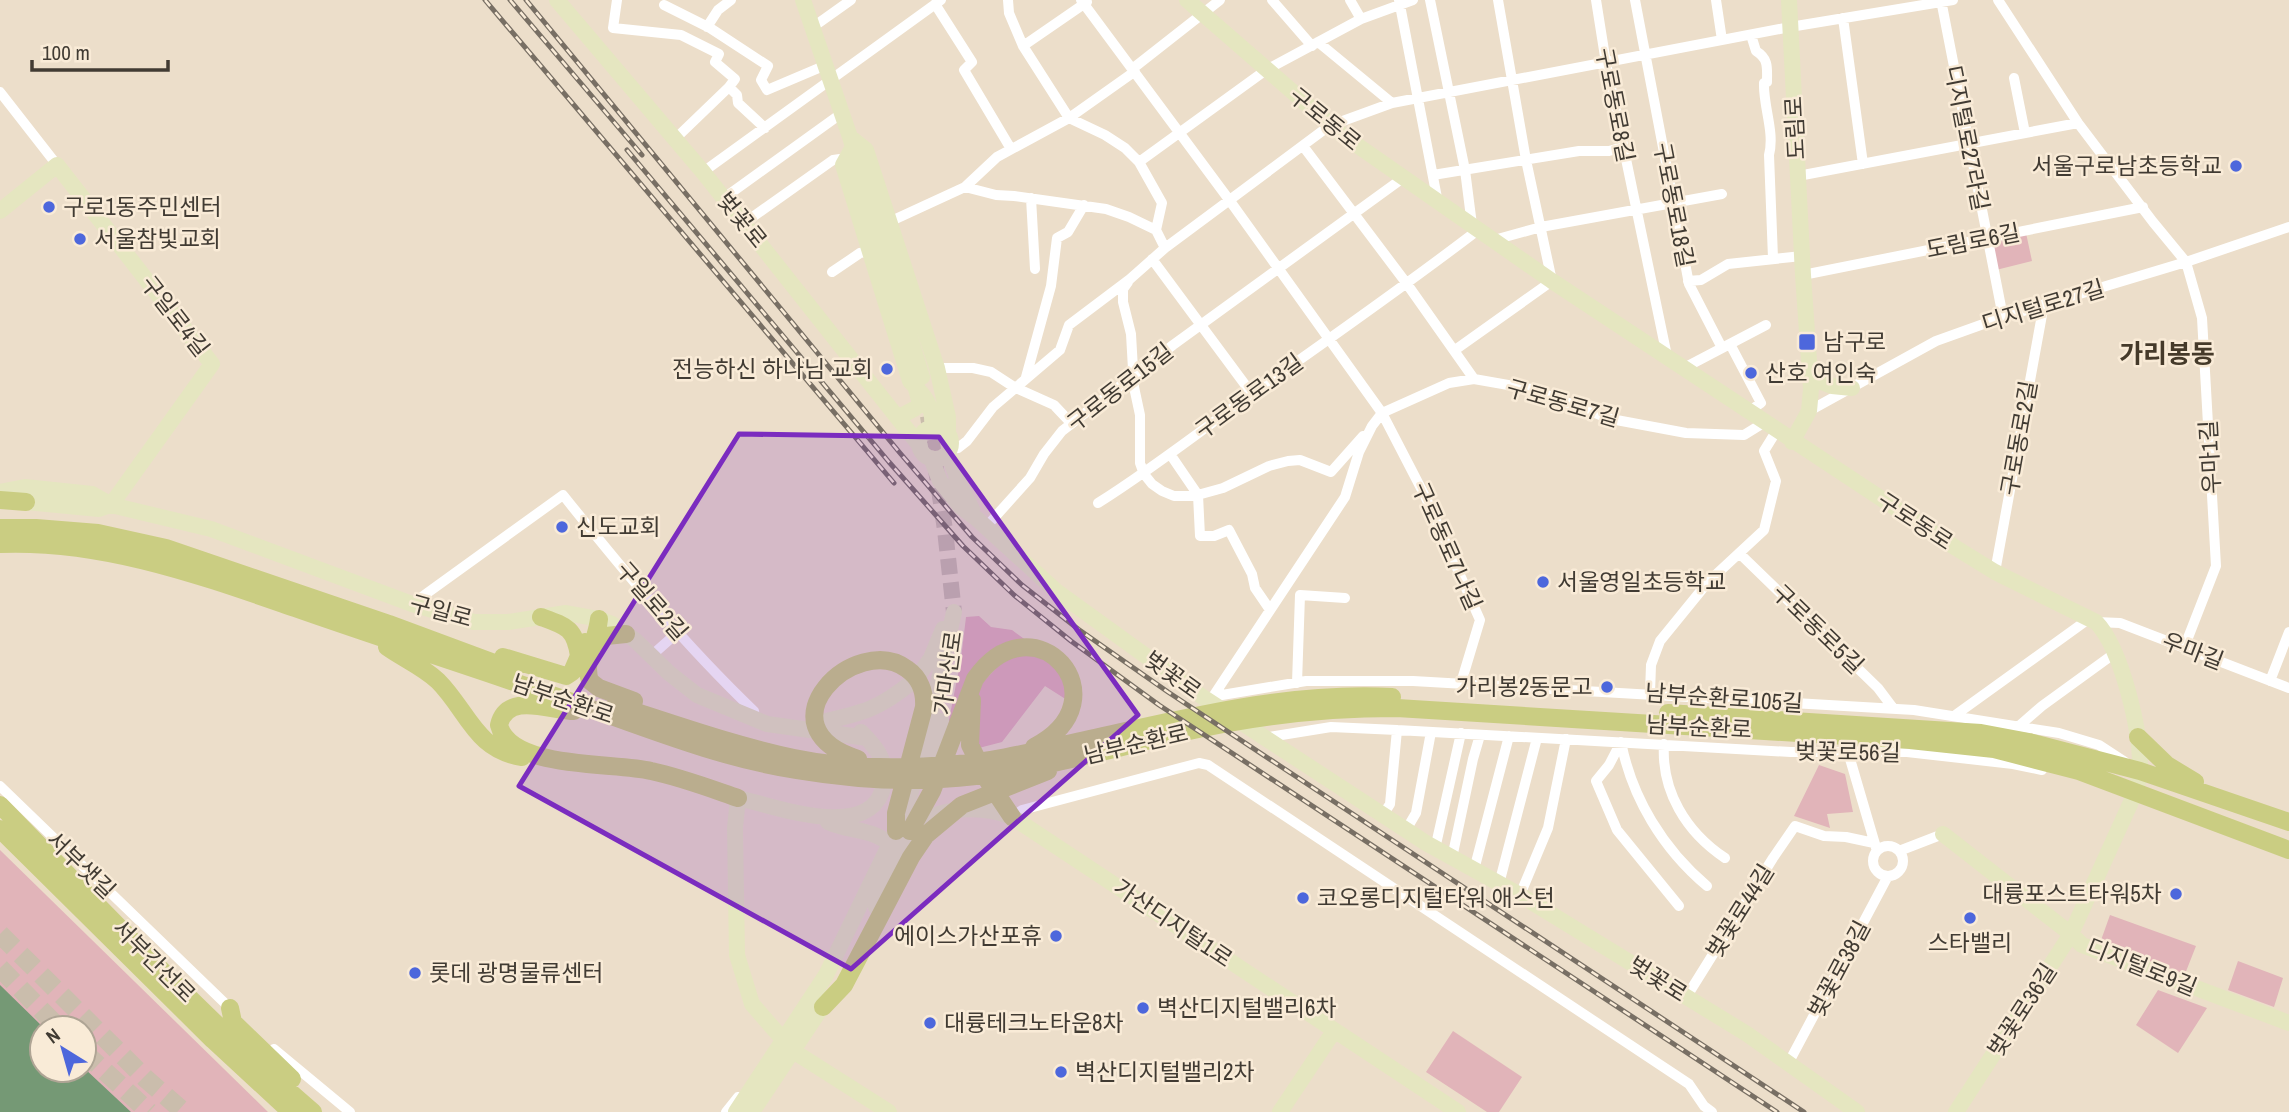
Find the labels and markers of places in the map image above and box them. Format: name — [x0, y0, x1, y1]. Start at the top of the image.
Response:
place label: 서울구로남초등학교 — [2032, 150, 2222, 181]
marker: 서울구로남초등학교 — [2228, 158, 2244, 174]
place label: 구로1동주민센터 — [63, 191, 222, 222]
marker: 구로1동주민센터 — [41, 199, 57, 215]
place label: 서울참빛교회 — [94, 223, 221, 254]
marker: 서울참빛교회 — [72, 231, 88, 247]
place label: 남구로 — [1823, 326, 1886, 357]
marker: 남구로 — [1797, 332, 1817, 352]
place label: 전능하신 하나님 교회 — [672, 353, 873, 384]
place label: 산호 여인숙 — [1765, 357, 1876, 388]
marker: 전능하신 하나님 교회 — [879, 361, 895, 377]
marker: 산호 여인숙 — [1743, 365, 1759, 381]
place label: 신도교회 — [576, 511, 661, 542]
marker: 신도교회 — [554, 519, 570, 535]
place label: 서울영일초등학교 — [1557, 566, 1726, 597]
marker: 서울영일초등학교 — [1535, 574, 1551, 590]
place label: 가리봉2동문고 — [1456, 671, 1593, 702]
marker: 가리봉2동문고 — [1599, 679, 1615, 695]
place label: 대륭포스트타워5차 — [1982, 878, 2162, 909]
place label: 코오롱디지털타워 애스턴 — [1317, 882, 1555, 913]
marker: 대륭포스트타워5차 — [2168, 886, 2184, 902]
marker: 코오롱디지털타워 애스턴 — [1295, 890, 1311, 906]
marker: 스타밸리 — [1962, 910, 1978, 926]
place label: 에이스가산포휴 — [894, 920, 1042, 951]
place label: 스타밸리 — [1928, 927, 2012, 958]
marker: 에이스가산포휴 — [1048, 928, 1064, 944]
place label: 롯데 광명물류센터 — [429, 957, 604, 988]
marker: 롯데 광명물류센터 — [407, 965, 423, 981]
place label: 벽산디지털밸리6차 — [1157, 992, 1337, 1023]
marker: 벽산디지털밸리6차 — [1135, 1000, 1151, 1016]
place label: 대륭테크노타운8차 — [944, 1007, 1124, 1038]
marker: 대륭테크노타운8차 — [922, 1015, 938, 1031]
place label: 벽산디지털밸리2차 — [1075, 1056, 1255, 1087]
marker: 벽산디지털밸리2차 — [1053, 1064, 1069, 1080]

